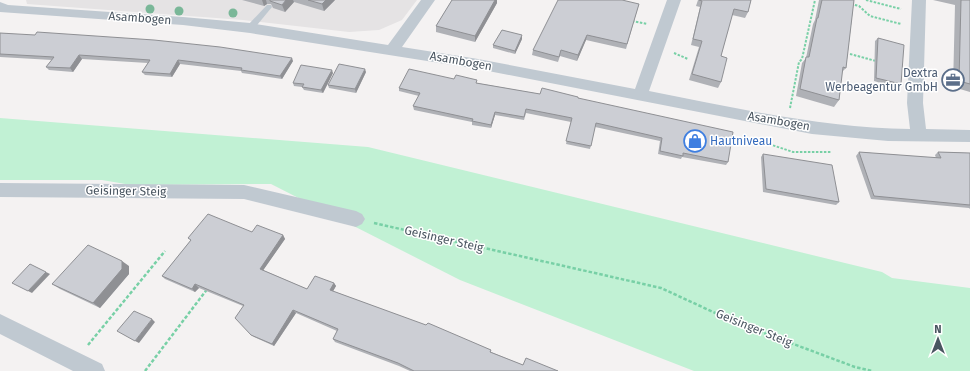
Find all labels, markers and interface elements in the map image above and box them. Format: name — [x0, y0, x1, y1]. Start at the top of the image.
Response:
street label: Asambogen — [108, 9, 172, 27]
street label: Asambogen — [429, 49, 493, 73]
place label: Dextra Werbeagentur GmbH — [825, 66, 938, 94]
office icon: Dextra Werbeagentur GmbH — [940, 67, 966, 93]
street label: Asambogen — [747, 109, 811, 133]
shop icon: Hautniveau — [682, 128, 708, 154]
place label: Hautniveau — [710, 134, 772, 148]
street label: Geisinger Steig — [85, 183, 167, 199]
street label: Geisinger Steig — [403, 223, 486, 255]
street label: Geisinger Steig — [714, 306, 795, 350]
north arrow — [918, 319, 958, 359]
text: N — [934, 323, 942, 336]

